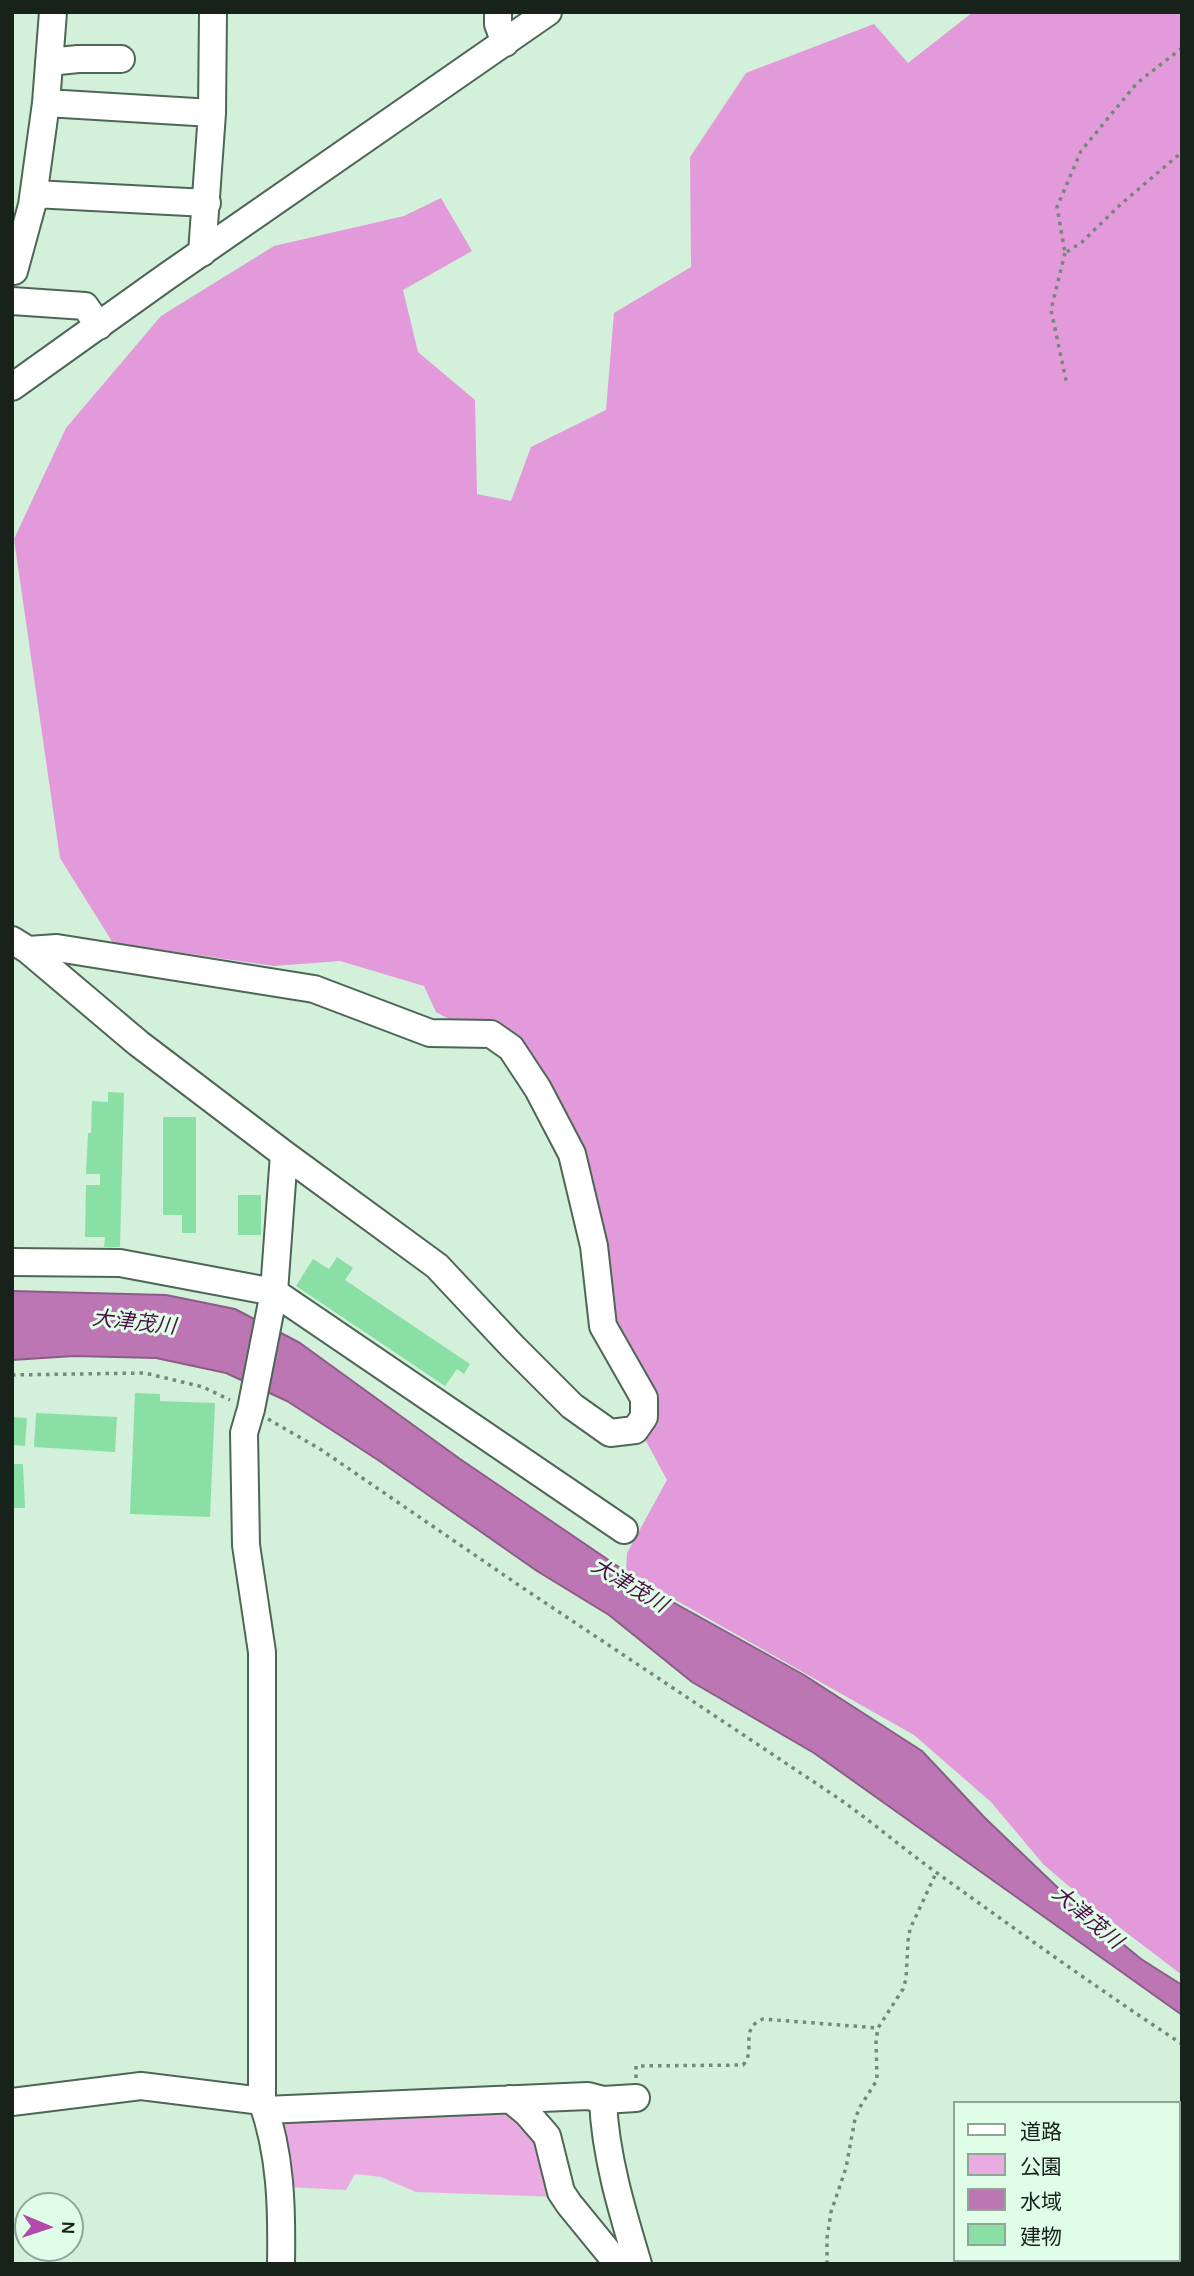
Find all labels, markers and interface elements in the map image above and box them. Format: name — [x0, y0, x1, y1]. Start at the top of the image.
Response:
water label: 大津茂川 — [91, 1306, 177, 1340]
water label: 大津茂川 — [587, 1554, 671, 1618]
water label: 大津茂川 — [1047, 1881, 1127, 1955]
legend — [953, 2101, 1180, 2262]
text: 道路 — [1020, 2120, 1062, 2144]
text: 公園 — [1020, 2155, 1062, 2179]
text: 水域 — [1020, 2190, 1062, 2214]
north arrow — [14, 2192, 84, 2262]
text: N — [57, 2220, 79, 2235]
text: 建物 — [1020, 2225, 1062, 2249]

